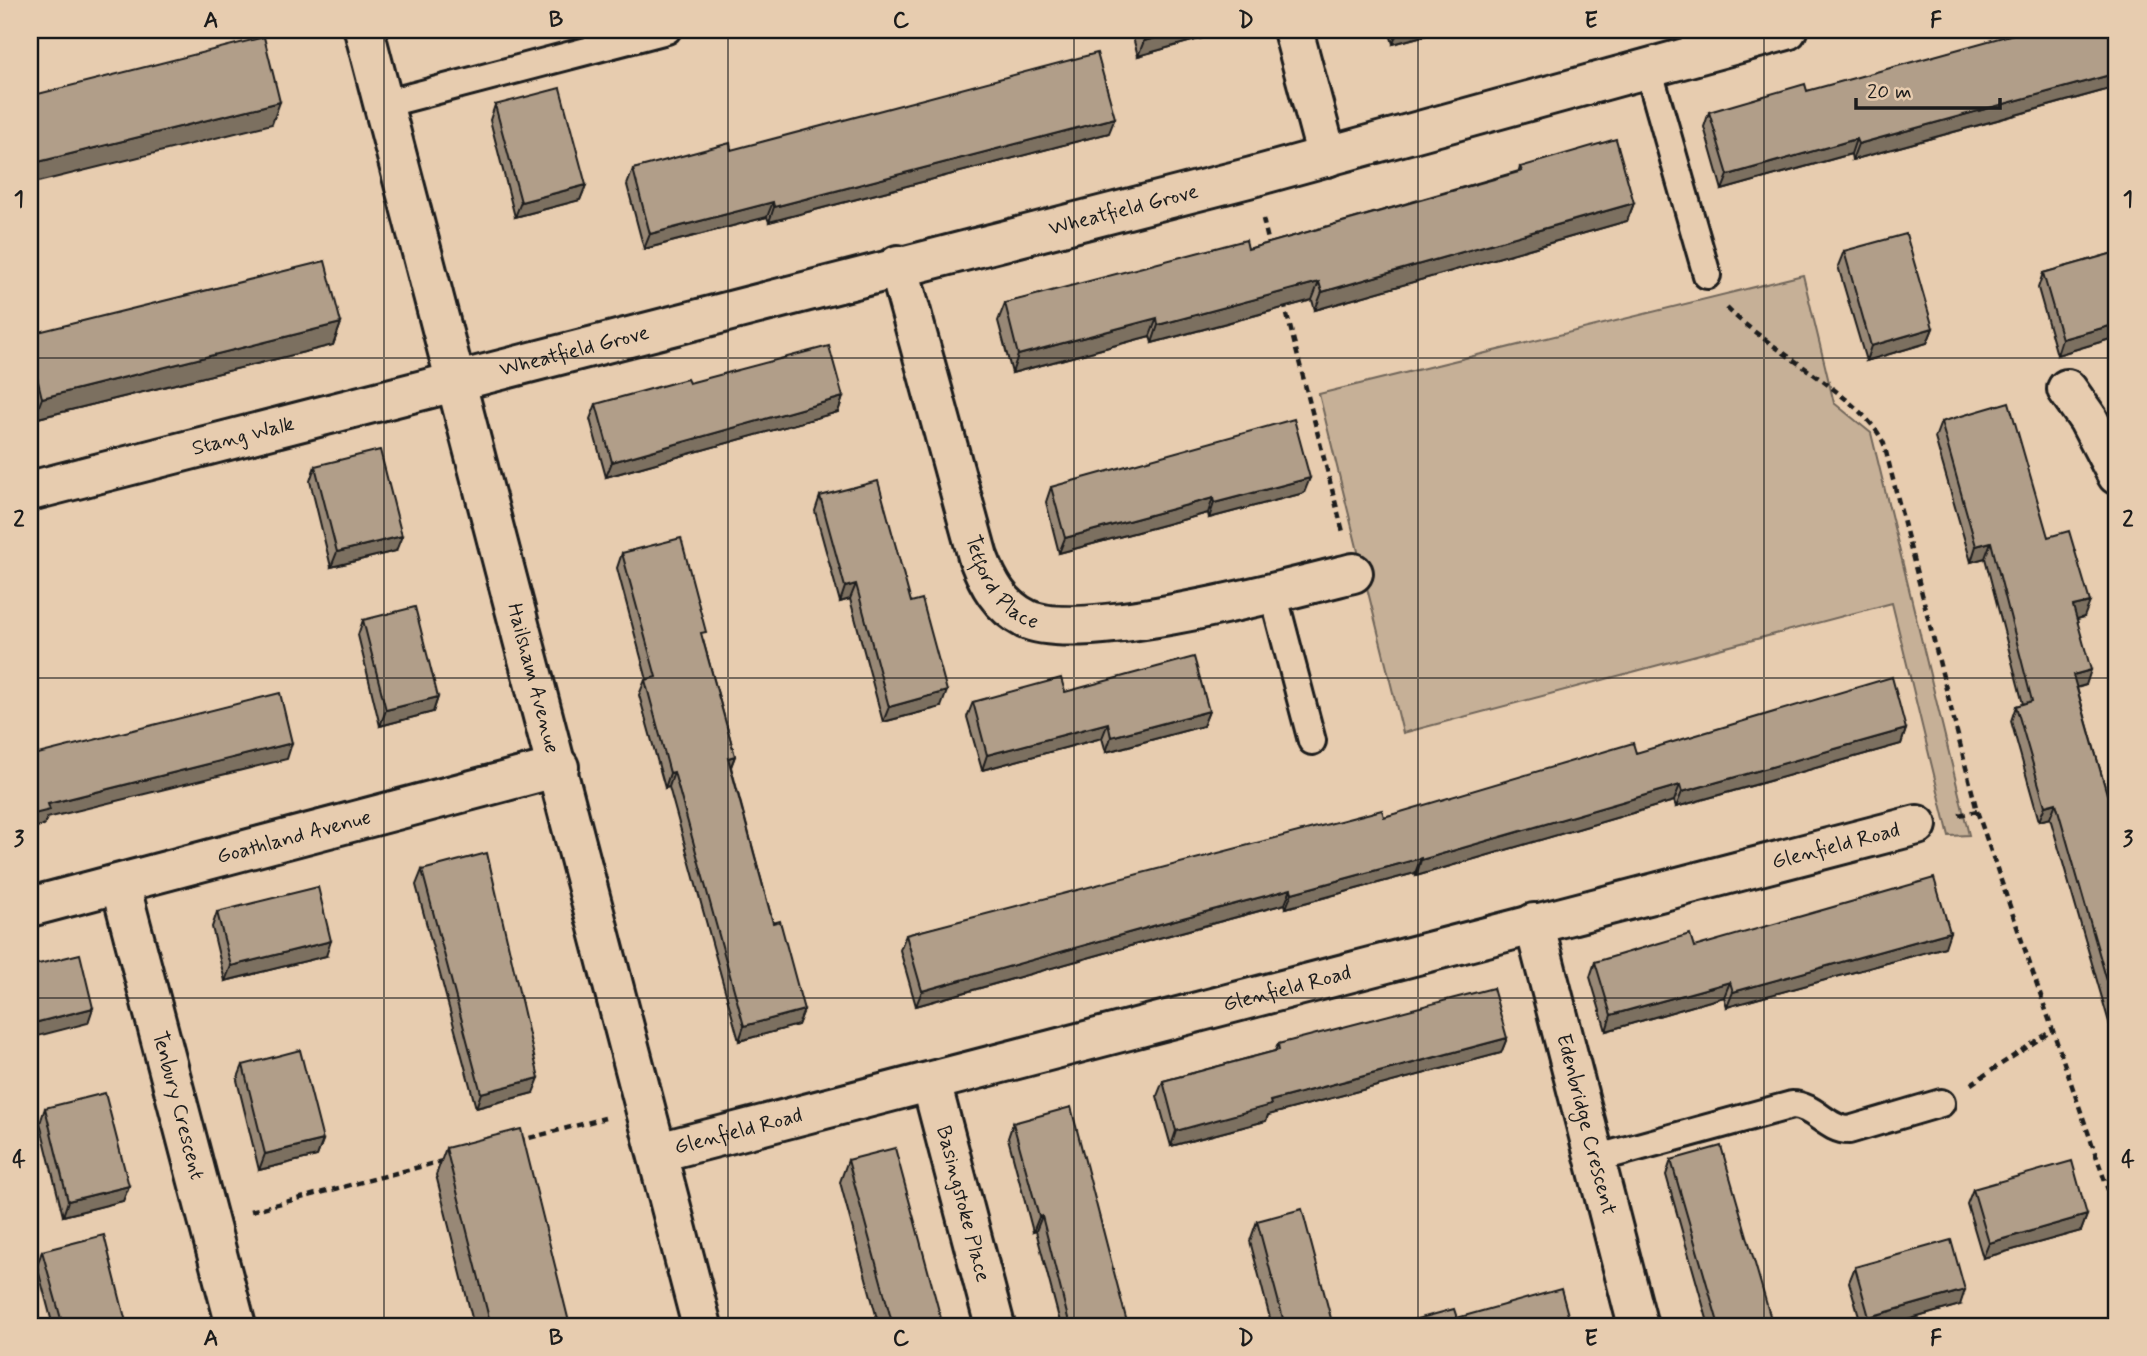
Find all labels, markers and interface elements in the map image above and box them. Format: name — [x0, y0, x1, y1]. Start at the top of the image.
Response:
text: A — [203, 6, 219, 36]
text: B — [549, 6, 564, 36]
text: C — [893, 6, 910, 36]
text: D — [1238, 6, 1254, 36]
text: E — [1584, 6, 1598, 36]
text: F — [1930, 6, 1942, 36]
scale bar — [1856, 66, 2000, 110]
text: 20 m — [1867, 78, 1912, 106]
street label: Wheatfield Grove — [1046, 177, 1201, 243]
text: 1 — [14, 185, 24, 215]
text: 1 — [2123, 185, 2133, 215]
street label: Wheatfield Grove — [497, 318, 652, 384]
street label: Stang Walk — [189, 410, 297, 463]
text: 2 — [13, 505, 25, 535]
text: 2 — [2122, 505, 2134, 535]
street label: Tetford Place — [959, 532, 1042, 636]
street label: Hailsham Avenue — [500, 600, 566, 756]
street label: Goathland Avenue — [214, 803, 374, 871]
street label: Glenfield Road — [1769, 816, 1903, 876]
text: 3 — [14, 825, 25, 855]
text: 3 — [2123, 825, 2134, 855]
street label: Glenfield Road — [1220, 959, 1354, 1019]
street label: Tenbury Crescent — [145, 1028, 211, 1183]
street label: Edenbridge Crescent — [1549, 1031, 1623, 1218]
street label: Glenfield Road — [671, 1101, 805, 1161]
street label: Basingstoke Place — [929, 1123, 997, 1285]
text: 4 — [12, 1145, 26, 1175]
text: 4 — [2121, 1145, 2135, 1175]
text: A — [203, 1324, 219, 1354]
text: B — [549, 1324, 564, 1354]
text: C — [893, 1324, 910, 1354]
text: D — [1238, 1324, 1254, 1354]
text: E — [1584, 1324, 1598, 1354]
text: F — [1930, 1324, 1942, 1354]

